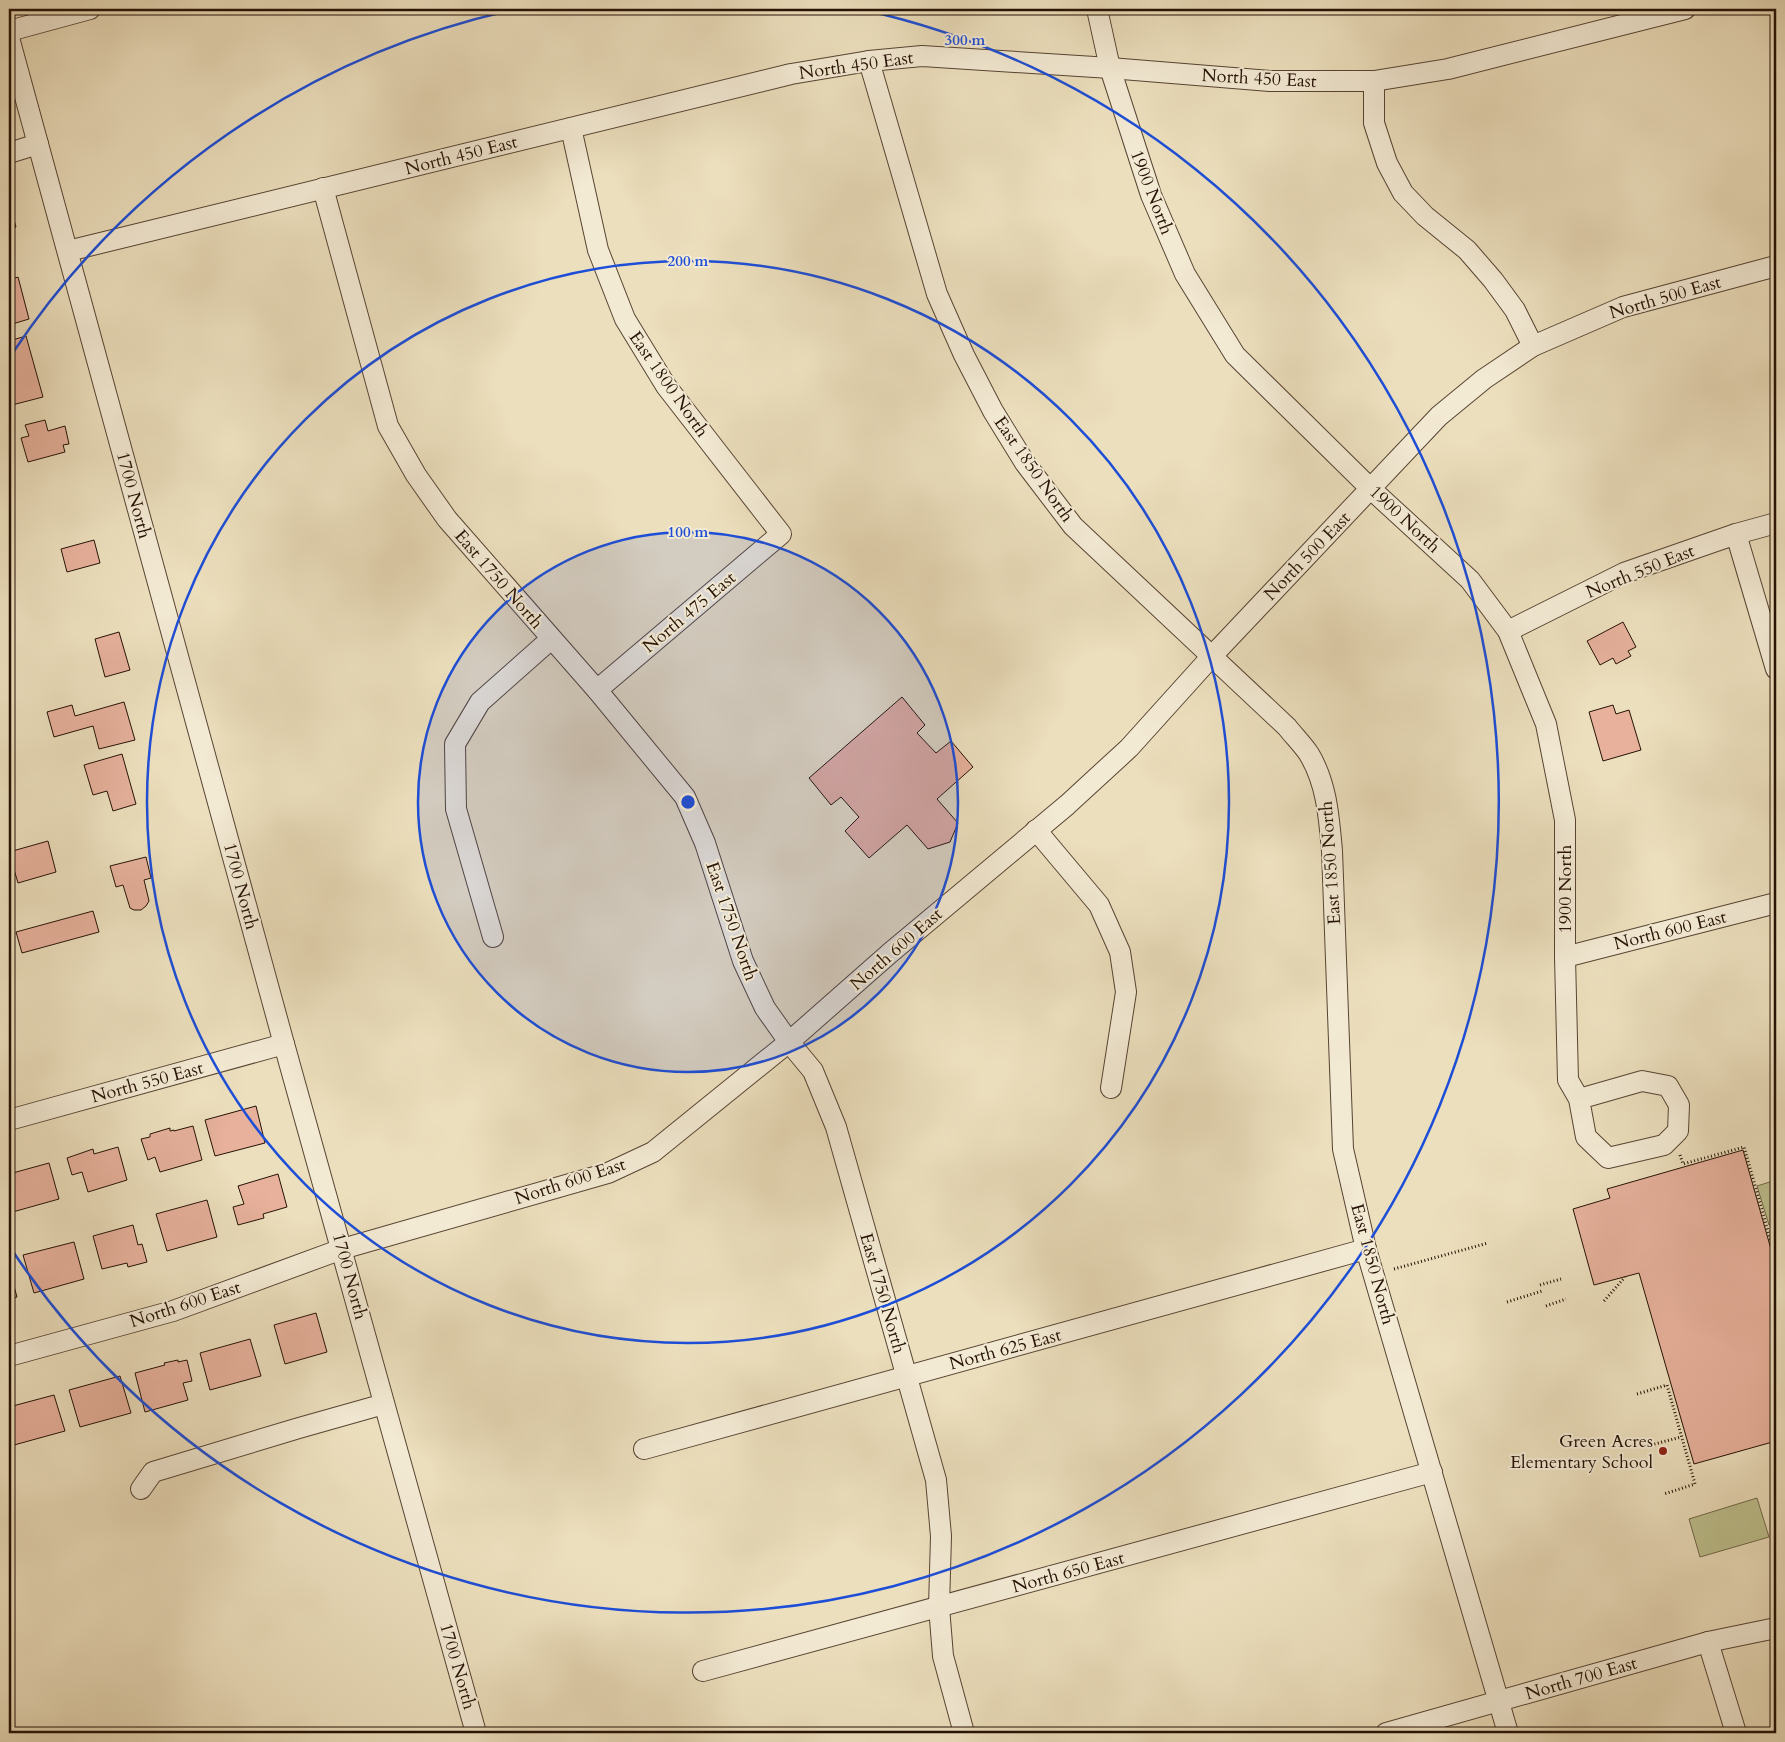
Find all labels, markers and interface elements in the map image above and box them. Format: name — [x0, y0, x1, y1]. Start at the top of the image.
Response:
text: 300 m — [945, 30, 986, 50]
street label: North 450 East — [797, 45, 915, 86]
street label: North 450 East — [1201, 63, 1317, 94]
street label: North 450 East — [402, 129, 520, 182]
street label: 1900 North — [1124, 146, 1179, 238]
text: 200 m — [668, 251, 709, 271]
street label: North 500 East — [1606, 270, 1724, 325]
street label: East 1800 North — [623, 326, 715, 442]
street label: East 1850 North — [988, 411, 1080, 527]
street label: 1700 North — [110, 449, 157, 541]
street label: 1900 North — [1364, 480, 1446, 559]
street label: North 500 East — [1258, 506, 1357, 606]
text: 100 m — [668, 522, 709, 542]
street label: East 1750 North — [448, 524, 549, 635]
street label: North 550 East — [1582, 538, 1699, 605]
street label: North 475 East — [637, 566, 742, 659]
centre of rings — [679, 793, 697, 811]
street label: East 1850 North — [1314, 800, 1347, 926]
street label: 1700 North — [217, 840, 264, 932]
street label: 1900 North — [1553, 844, 1578, 933]
street label: East 1750 North — [699, 858, 764, 984]
street label: North 600 East — [845, 902, 948, 997]
street label: North 600 East — [1611, 904, 1729, 957]
street label: North 550 East — [88, 1055, 206, 1109]
street label: North 600 East — [512, 1152, 629, 1211]
street label: East 1850 North — [1344, 1201, 1401, 1328]
street label: 1700 North — [326, 1230, 373, 1322]
street label: East 1750 North — [853, 1230, 912, 1356]
street label: North 600 East — [127, 1275, 244, 1334]
street label: North 625 East — [946, 1322, 1064, 1376]
place label: Green Acres Elementary School — [1510, 1429, 1653, 1475]
marker: Green Acres Elementary School — [1657, 1445, 1669, 1457]
street label: North 650 East — [1009, 1545, 1127, 1599]
street label: 1700 North — [433, 1620, 482, 1712]
street label: North 700 East — [1522, 1651, 1640, 1706]

